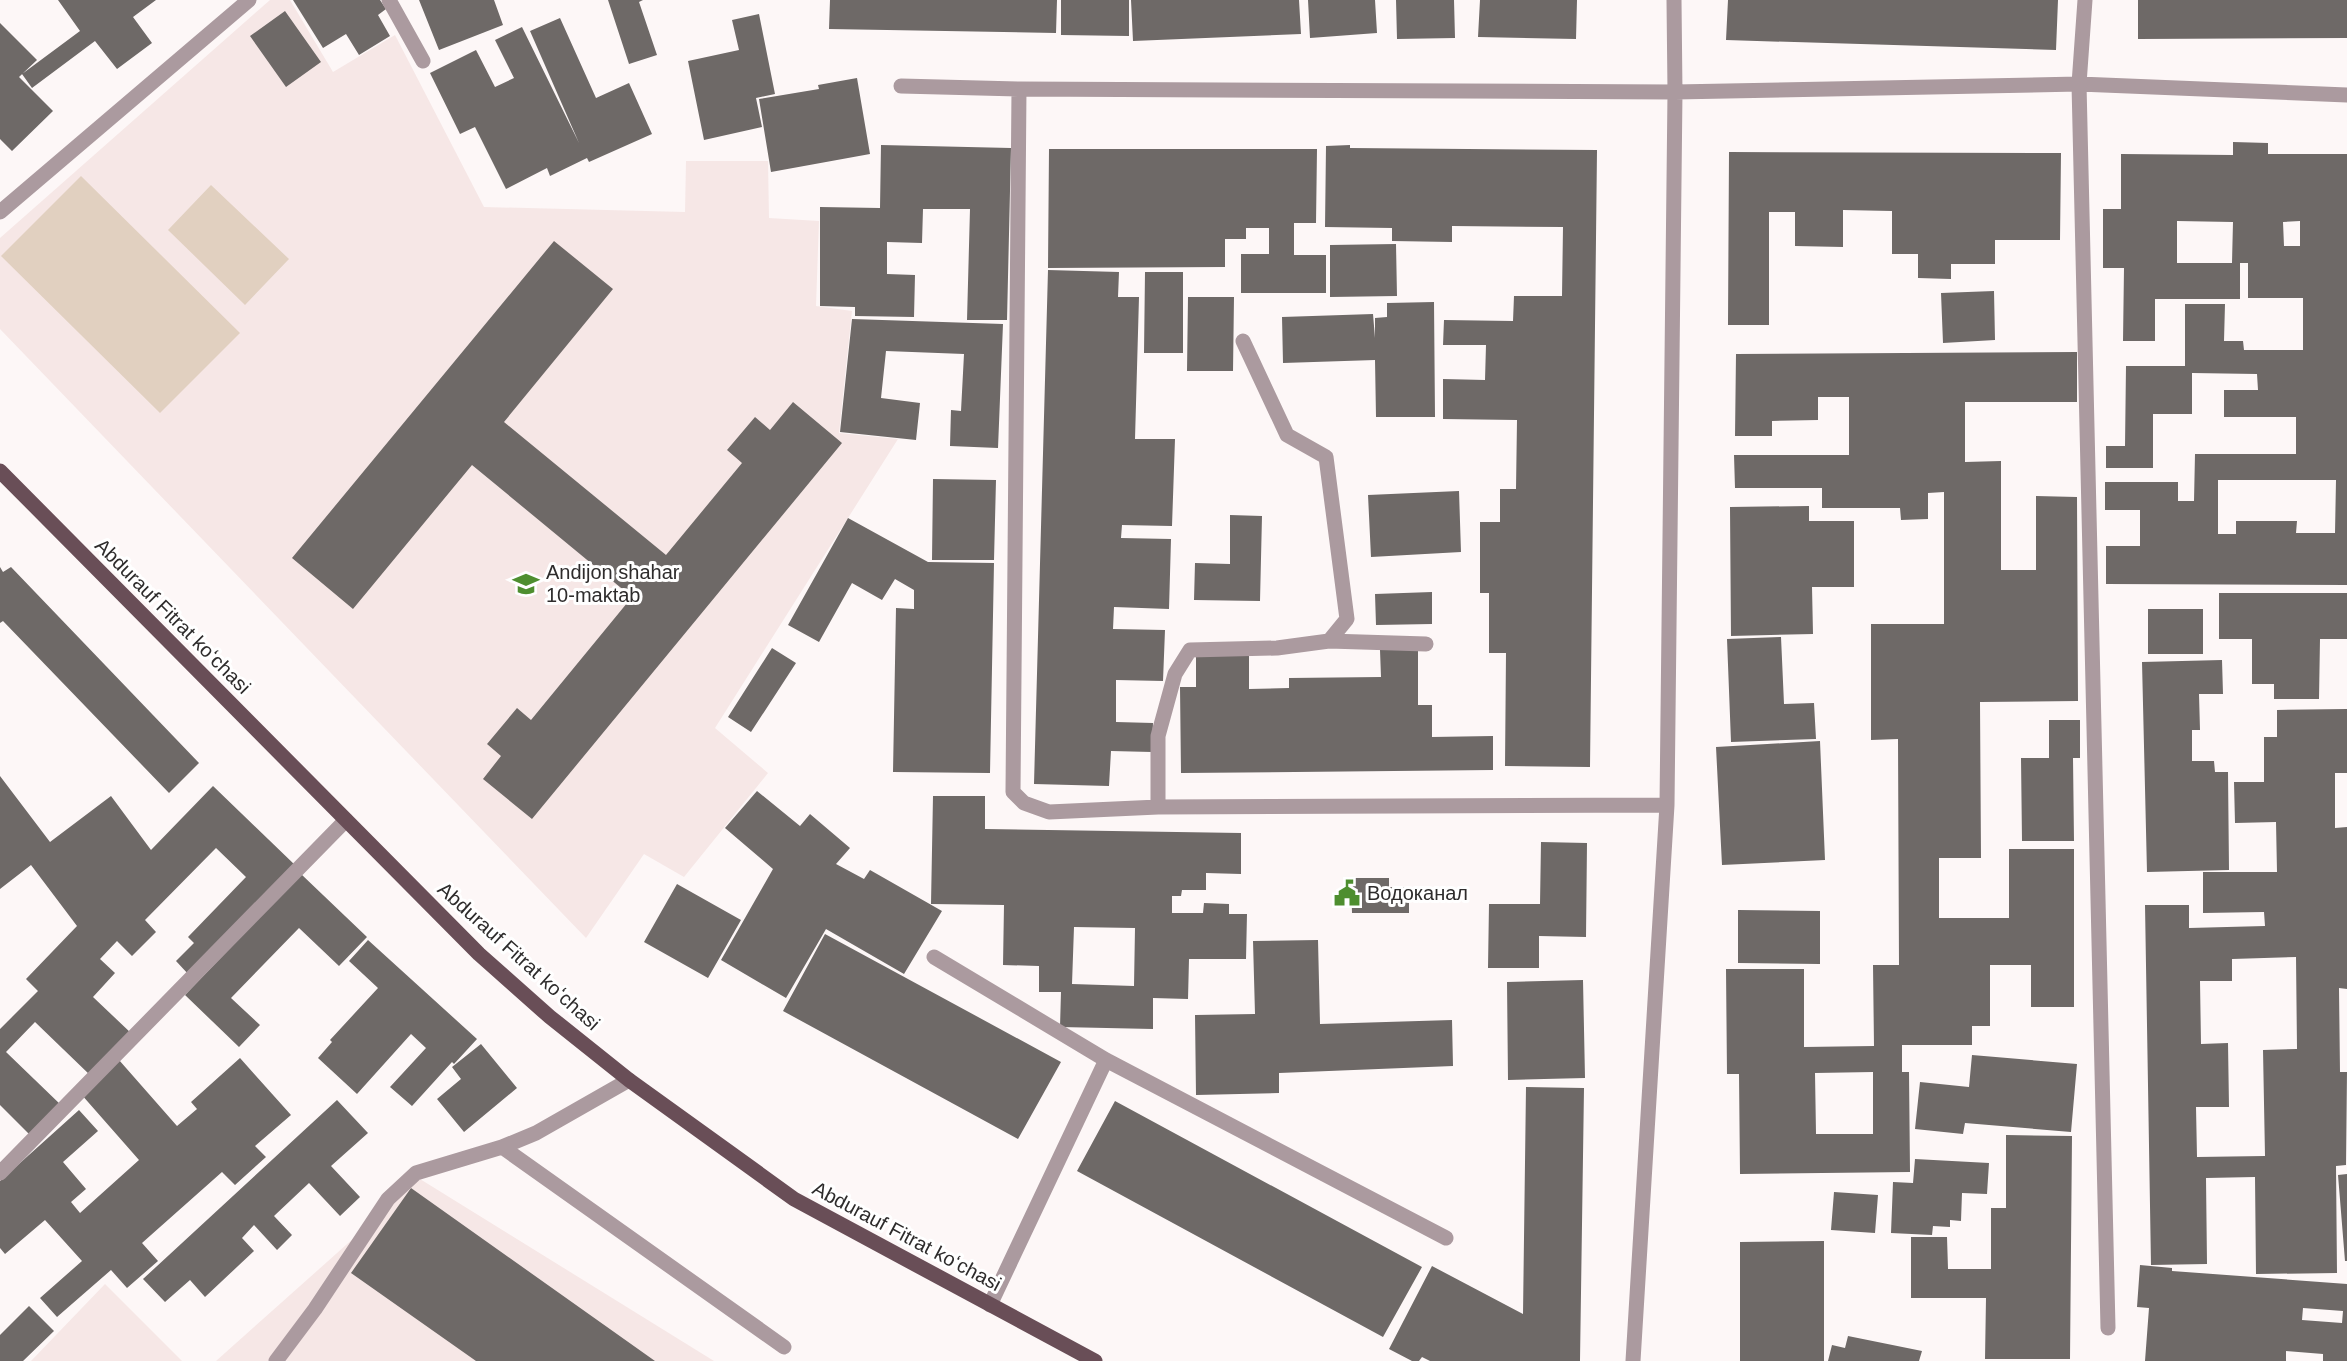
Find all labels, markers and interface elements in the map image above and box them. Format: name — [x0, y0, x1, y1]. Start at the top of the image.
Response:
street label: Abdurauf Fitrat koʻchasi — [91, 534, 255, 698]
place label: Andijon shahar 10-maktab — [546, 561, 680, 606]
school or university icon: Andijon shahar 10-maktab — [511, 569, 541, 599]
street label: Abdurauf Fitrat koʻchasi — [434, 878, 604, 1034]
public building icon: Водоканал — [1332, 878, 1362, 908]
place label: Водоканал — [1367, 882, 1468, 904]
street label: Abdurauf Fitrat koʻchasi — [809, 1177, 1005, 1295]

